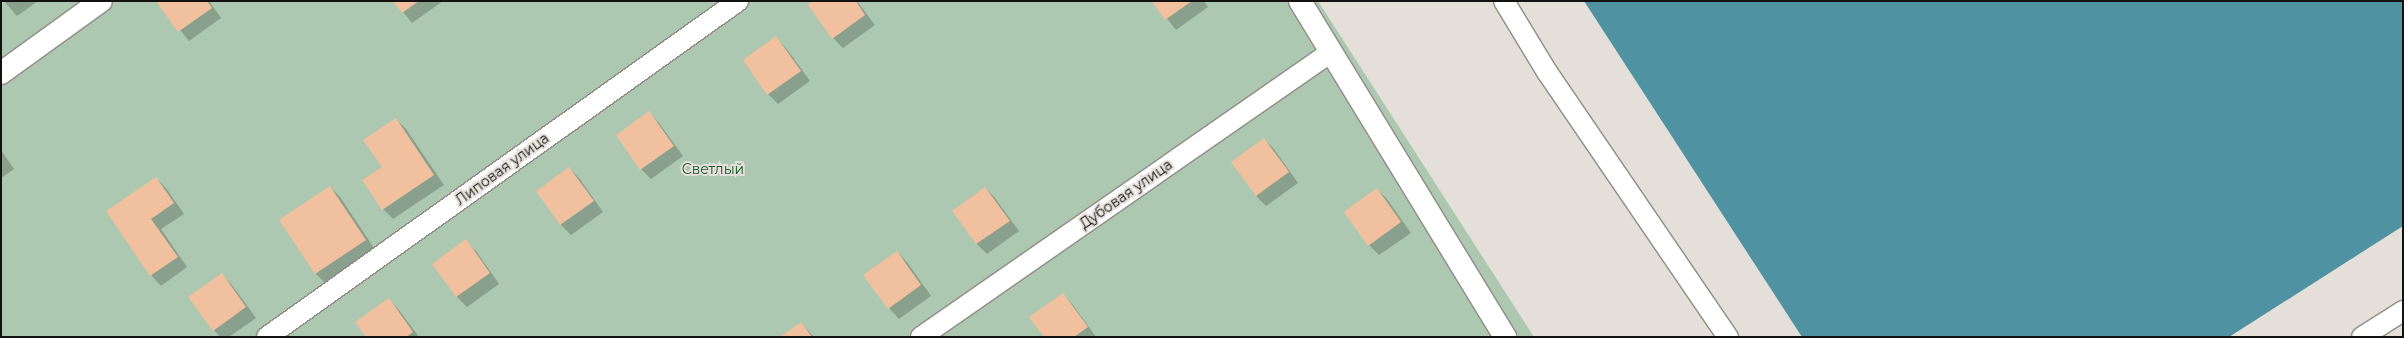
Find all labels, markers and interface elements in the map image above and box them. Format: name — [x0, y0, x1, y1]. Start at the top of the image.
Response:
street label: Липовая улица — [452, 129, 552, 209]
street label: Дубовая улица — [1077, 156, 1175, 232]
park label: Светлый — [682, 161, 744, 177]

